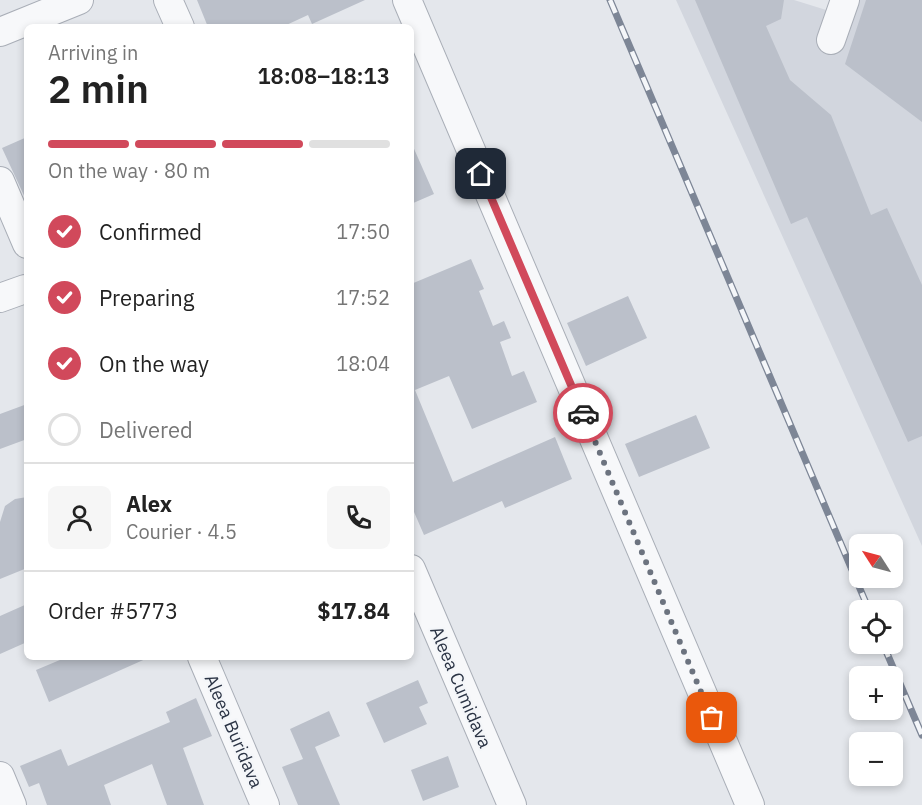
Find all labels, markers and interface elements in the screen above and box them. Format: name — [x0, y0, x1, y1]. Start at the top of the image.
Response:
text: Arriving in — [48, 39, 138, 66]
text: 18:08–18:13 — [257, 61, 390, 90]
text: 2 min — [48, 63, 149, 114]
pin — [455, 148, 506, 199]
text: On the way · 80 m — [48, 157, 210, 184]
icon: home — [464, 157, 497, 190]
icon: check — [48, 215, 81, 248]
text: Confirmed — [99, 217, 202, 246]
text: 17:50 — [336, 218, 390, 245]
icon: check — [48, 281, 81, 314]
text: Preparing — [99, 283, 194, 312]
text: 17:52 — [336, 284, 390, 311]
icon: check — [48, 347, 81, 380]
text: On the way — [99, 349, 209, 378]
text: 18:04 — [336, 350, 390, 377]
courier — [553, 383, 613, 443]
icon: car — [567, 397, 600, 430]
text: Delivered — [99, 415, 193, 444]
button: person — [48, 486, 111, 549]
button: phone — [327, 486, 390, 549]
text: Alex — [126, 489, 172, 518]
text: Courier · 4.5 — [126, 518, 237, 545]
north arrow — [849, 534, 903, 588]
map controls — [849, 534, 903, 786]
text: Order #5773 — [48, 596, 178, 625]
text: $17.84 — [317, 596, 390, 625]
button: locate — [849, 600, 903, 654]
street label: Aleea Cumidava — [425, 623, 497, 752]
button: + — [849, 666, 903, 720]
street label: Aleea Buridava — [200, 671, 268, 792]
pin — [686, 692, 737, 743]
icon: bag — [695, 701, 728, 734]
button: − — [849, 732, 903, 786]

